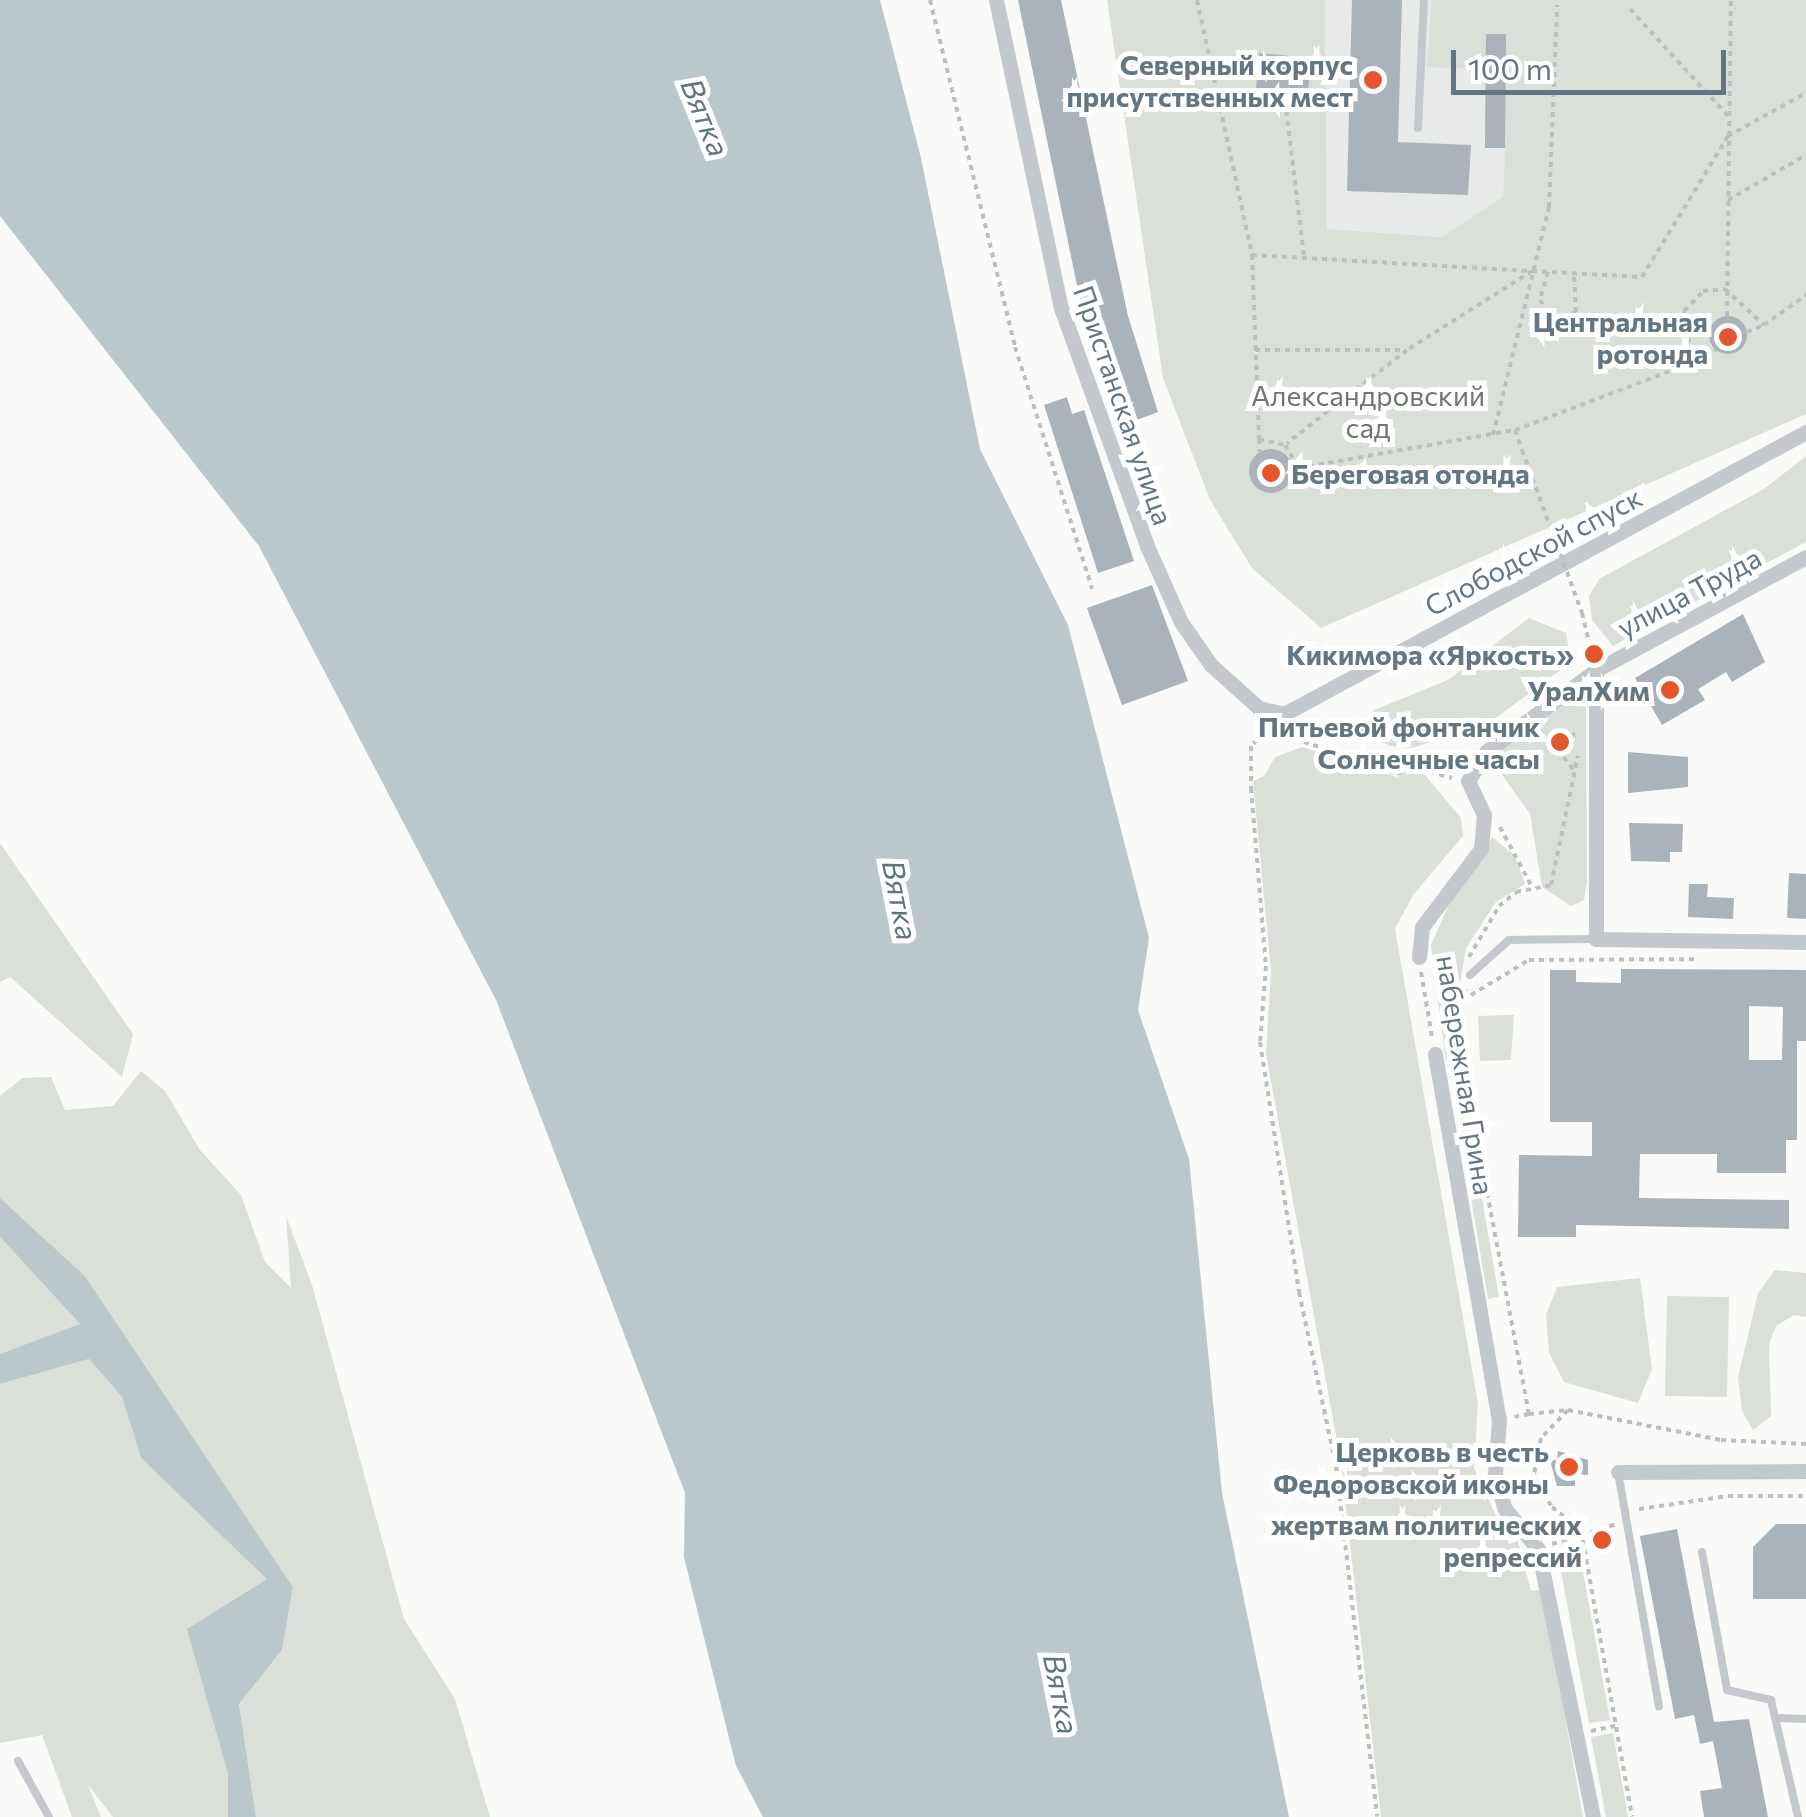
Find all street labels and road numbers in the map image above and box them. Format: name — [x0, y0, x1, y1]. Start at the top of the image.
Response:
street label: Пристанская улица — [1067, 281, 1181, 529]
street label: Слободской спуск — [1419, 480, 1647, 622]
street label: улица Труда — [1611, 540, 1767, 644]
street label: набережная Грина — [1430, 953, 1502, 1197]

